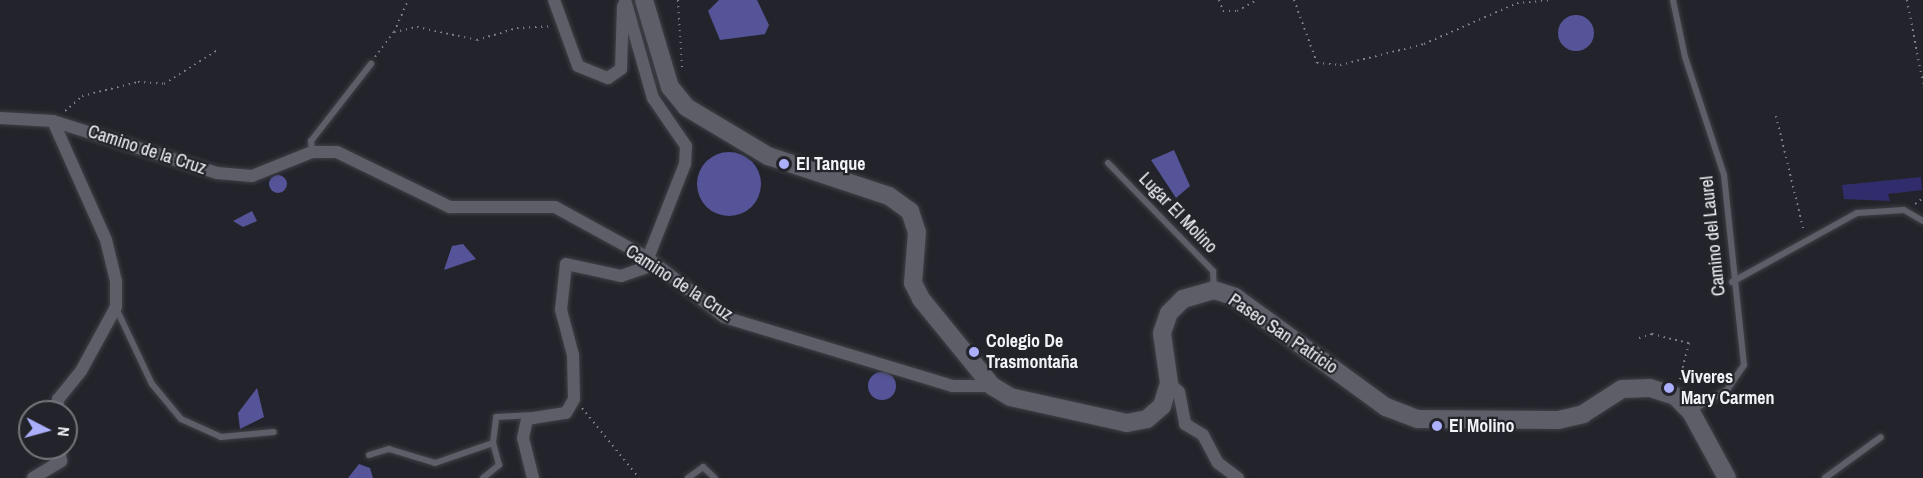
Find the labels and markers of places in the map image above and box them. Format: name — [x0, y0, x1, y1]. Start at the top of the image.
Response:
place label: El Tanque — [796, 153, 865, 175]
marker: El Tanque — [777, 157, 791, 171]
place label: Colegio De Trasmontaña — [986, 331, 1078, 374]
marker: Colegio De Trasmontaña — [967, 345, 981, 359]
place label: Viveres Mary Carmen — [1681, 367, 1775, 410]
marker: Viveres Mary Carmen — [1662, 381, 1676, 395]
place label: El Molino — [1449, 415, 1515, 437]
marker: El Molino — [1430, 419, 1444, 433]

